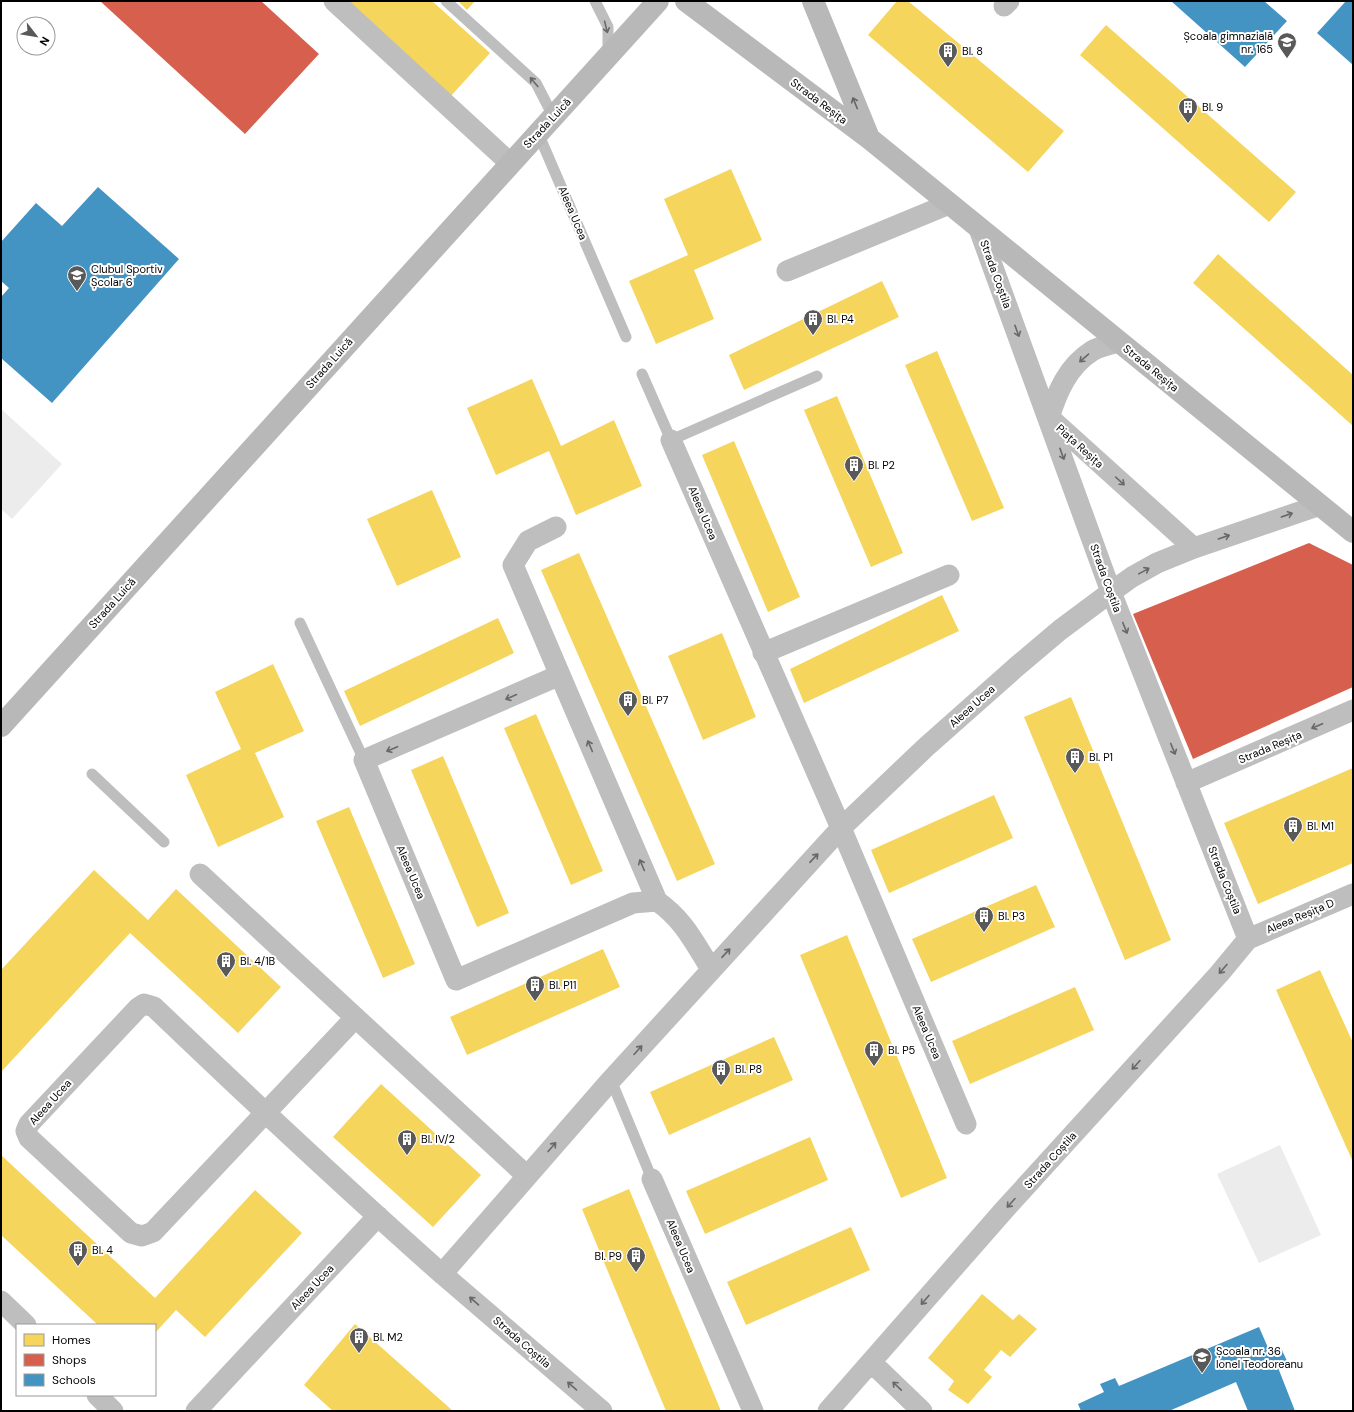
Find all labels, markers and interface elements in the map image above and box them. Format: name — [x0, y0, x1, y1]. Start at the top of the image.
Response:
north arrow — [16, 16, 56, 56]
one-way arrow — [603, 21, 611, 34]
place label: Școala gimnazială nr. 165 — [1183, 29, 1273, 56]
school or university icon: Școala gimnazială nr. 165 — [1276, 31, 1298, 59]
text: N — [37, 34, 53, 48]
building icon: Bl. 8 — [937, 40, 959, 68]
place label: Bl. 8 — [962, 44, 983, 58]
street label: Strada Reșița — [788, 75, 850, 127]
one-way arrow — [529, 77, 538, 88]
street label: Strada Luică — [520, 95, 574, 151]
building icon: Bl. 9 — [1177, 96, 1199, 124]
one-way arrow — [850, 97, 858, 109]
place label: Bl. 9 — [1202, 100, 1223, 114]
street label: Aleea Ucea — [555, 184, 591, 242]
street label: Strada Coștila — [977, 238, 1015, 310]
place label: Clubul Sportiv Școlar 6 — [91, 262, 163, 289]
school or university icon: Clubul Sportiv Școlar 6 — [66, 264, 88, 292]
building icon: Bl. P4 — [802, 308, 824, 336]
place label: Bl. P4 — [827, 312, 854, 326]
one-way arrow — [1014, 324, 1021, 337]
street label: Strada Luică — [303, 335, 355, 391]
street label: Strada Reșița — [1120, 341, 1182, 395]
one-way arrow — [1080, 353, 1090, 362]
street label: Piața Reșița — [1053, 421, 1107, 471]
one-way arrow — [1058, 448, 1066, 460]
building icon: Bl. P2 — [843, 454, 865, 482]
place label: Bl. P2 — [868, 458, 895, 472]
one-way arrow — [1114, 476, 1125, 485]
street label: Aleea Ucea — [685, 484, 721, 542]
one-way arrow — [1280, 511, 1292, 519]
one-way arrow — [1217, 533, 1230, 540]
street label: Strada Coștila — [1087, 542, 1125, 614]
one-way arrow — [1137, 566, 1149, 574]
street label: Strada Luică — [86, 575, 138, 631]
one-way arrow — [1122, 622, 1130, 634]
street label: Aleea Ucea — [946, 682, 998, 730]
building icon: Bl. P7 — [617, 689, 639, 717]
one-way arrow — [506, 693, 518, 701]
place label: Bl. P7 — [642, 693, 669, 707]
one-way arrow — [1312, 723, 1324, 730]
street label: Strada Reșița — [1236, 727, 1304, 767]
one-way arrow — [586, 740, 594, 752]
one-way arrow — [1169, 743, 1177, 755]
one-way arrow — [386, 745, 398, 753]
building icon: Bl. P1 — [1064, 746, 1086, 774]
place label: Bl. P1 — [1089, 750, 1113, 764]
building icon: Bl. M1 — [1282, 815, 1304, 843]
place label: Bl. M1 — [1307, 819, 1334, 833]
street label: Aleea Ucea — [393, 843, 429, 901]
street label: Strada Coștila — [1205, 844, 1245, 916]
one-way arrow — [809, 853, 818, 863]
one-way arrow — [638, 860, 645, 872]
street label: Aleea Reșița D — [1264, 895, 1337, 937]
building icon: Bl. P3 — [973, 905, 995, 933]
place label: Bl. P3 — [998, 909, 1025, 923]
one-way arrow — [721, 948, 730, 958]
building icon: Bl. 4/1B — [215, 950, 237, 978]
place label: Bl. 4/1B — [240, 954, 276, 968]
one-way arrow — [1219, 963, 1228, 974]
building icon: Bl. P11 — [524, 974, 546, 1002]
place label: Bl. P11 — [549, 978, 576, 992]
street label: Aleea Ucea — [909, 1003, 945, 1061]
building icon: Bl. P5 — [863, 1039, 885, 1067]
place label: Bl. P5 — [888, 1043, 915, 1057]
one-way arrow — [634, 1045, 643, 1055]
building icon: Bl. P8 — [710, 1058, 732, 1086]
one-way arrow — [1131, 1060, 1141, 1070]
place label: Bl. P8 — [735, 1062, 762, 1076]
street label: Aleea Ucea — [26, 1076, 74, 1128]
building icon: Bl. IV/2 — [396, 1128, 418, 1156]
street label: Strada Coștila — [1021, 1129, 1079, 1191]
place label: Bl. IV/2 — [421, 1132, 455, 1146]
one-way arrow — [548, 1142, 557, 1152]
one-way arrow — [1006, 1198, 1016, 1208]
street label: Aleea Ucea — [663, 1217, 699, 1275]
building icon: Bl. 4 — [67, 1239, 89, 1267]
place label: Bl. 4 — [92, 1243, 113, 1257]
building icon: Bl. P9 — [625, 1245, 647, 1273]
place label: Bl. P9 — [595, 1249, 622, 1263]
street label: Aleea Ucea — [287, 1261, 337, 1313]
one-way arrow — [921, 1295, 930, 1305]
one-way arrow — [468, 1296, 479, 1305]
street label: Strada Coștila — [490, 1313, 554, 1371]
legend — [16, 1324, 156, 1396]
building icon: Bl. M2 — [348, 1326, 370, 1354]
place label: Bl. M2 — [373, 1330, 403, 1344]
text: Homes — [52, 1332, 91, 1348]
place label: Școala nr. 36 Ionel Teodoreanu — [1216, 1344, 1303, 1371]
school or university icon: Școala nr. 36 Ionel Teodoreanu — [1191, 1346, 1213, 1374]
text: Shops — [52, 1352, 87, 1368]
text: Schools — [52, 1372, 96, 1388]
one-way arrow — [567, 1381, 578, 1390]
one-way arrow — [892, 1381, 902, 1391]

